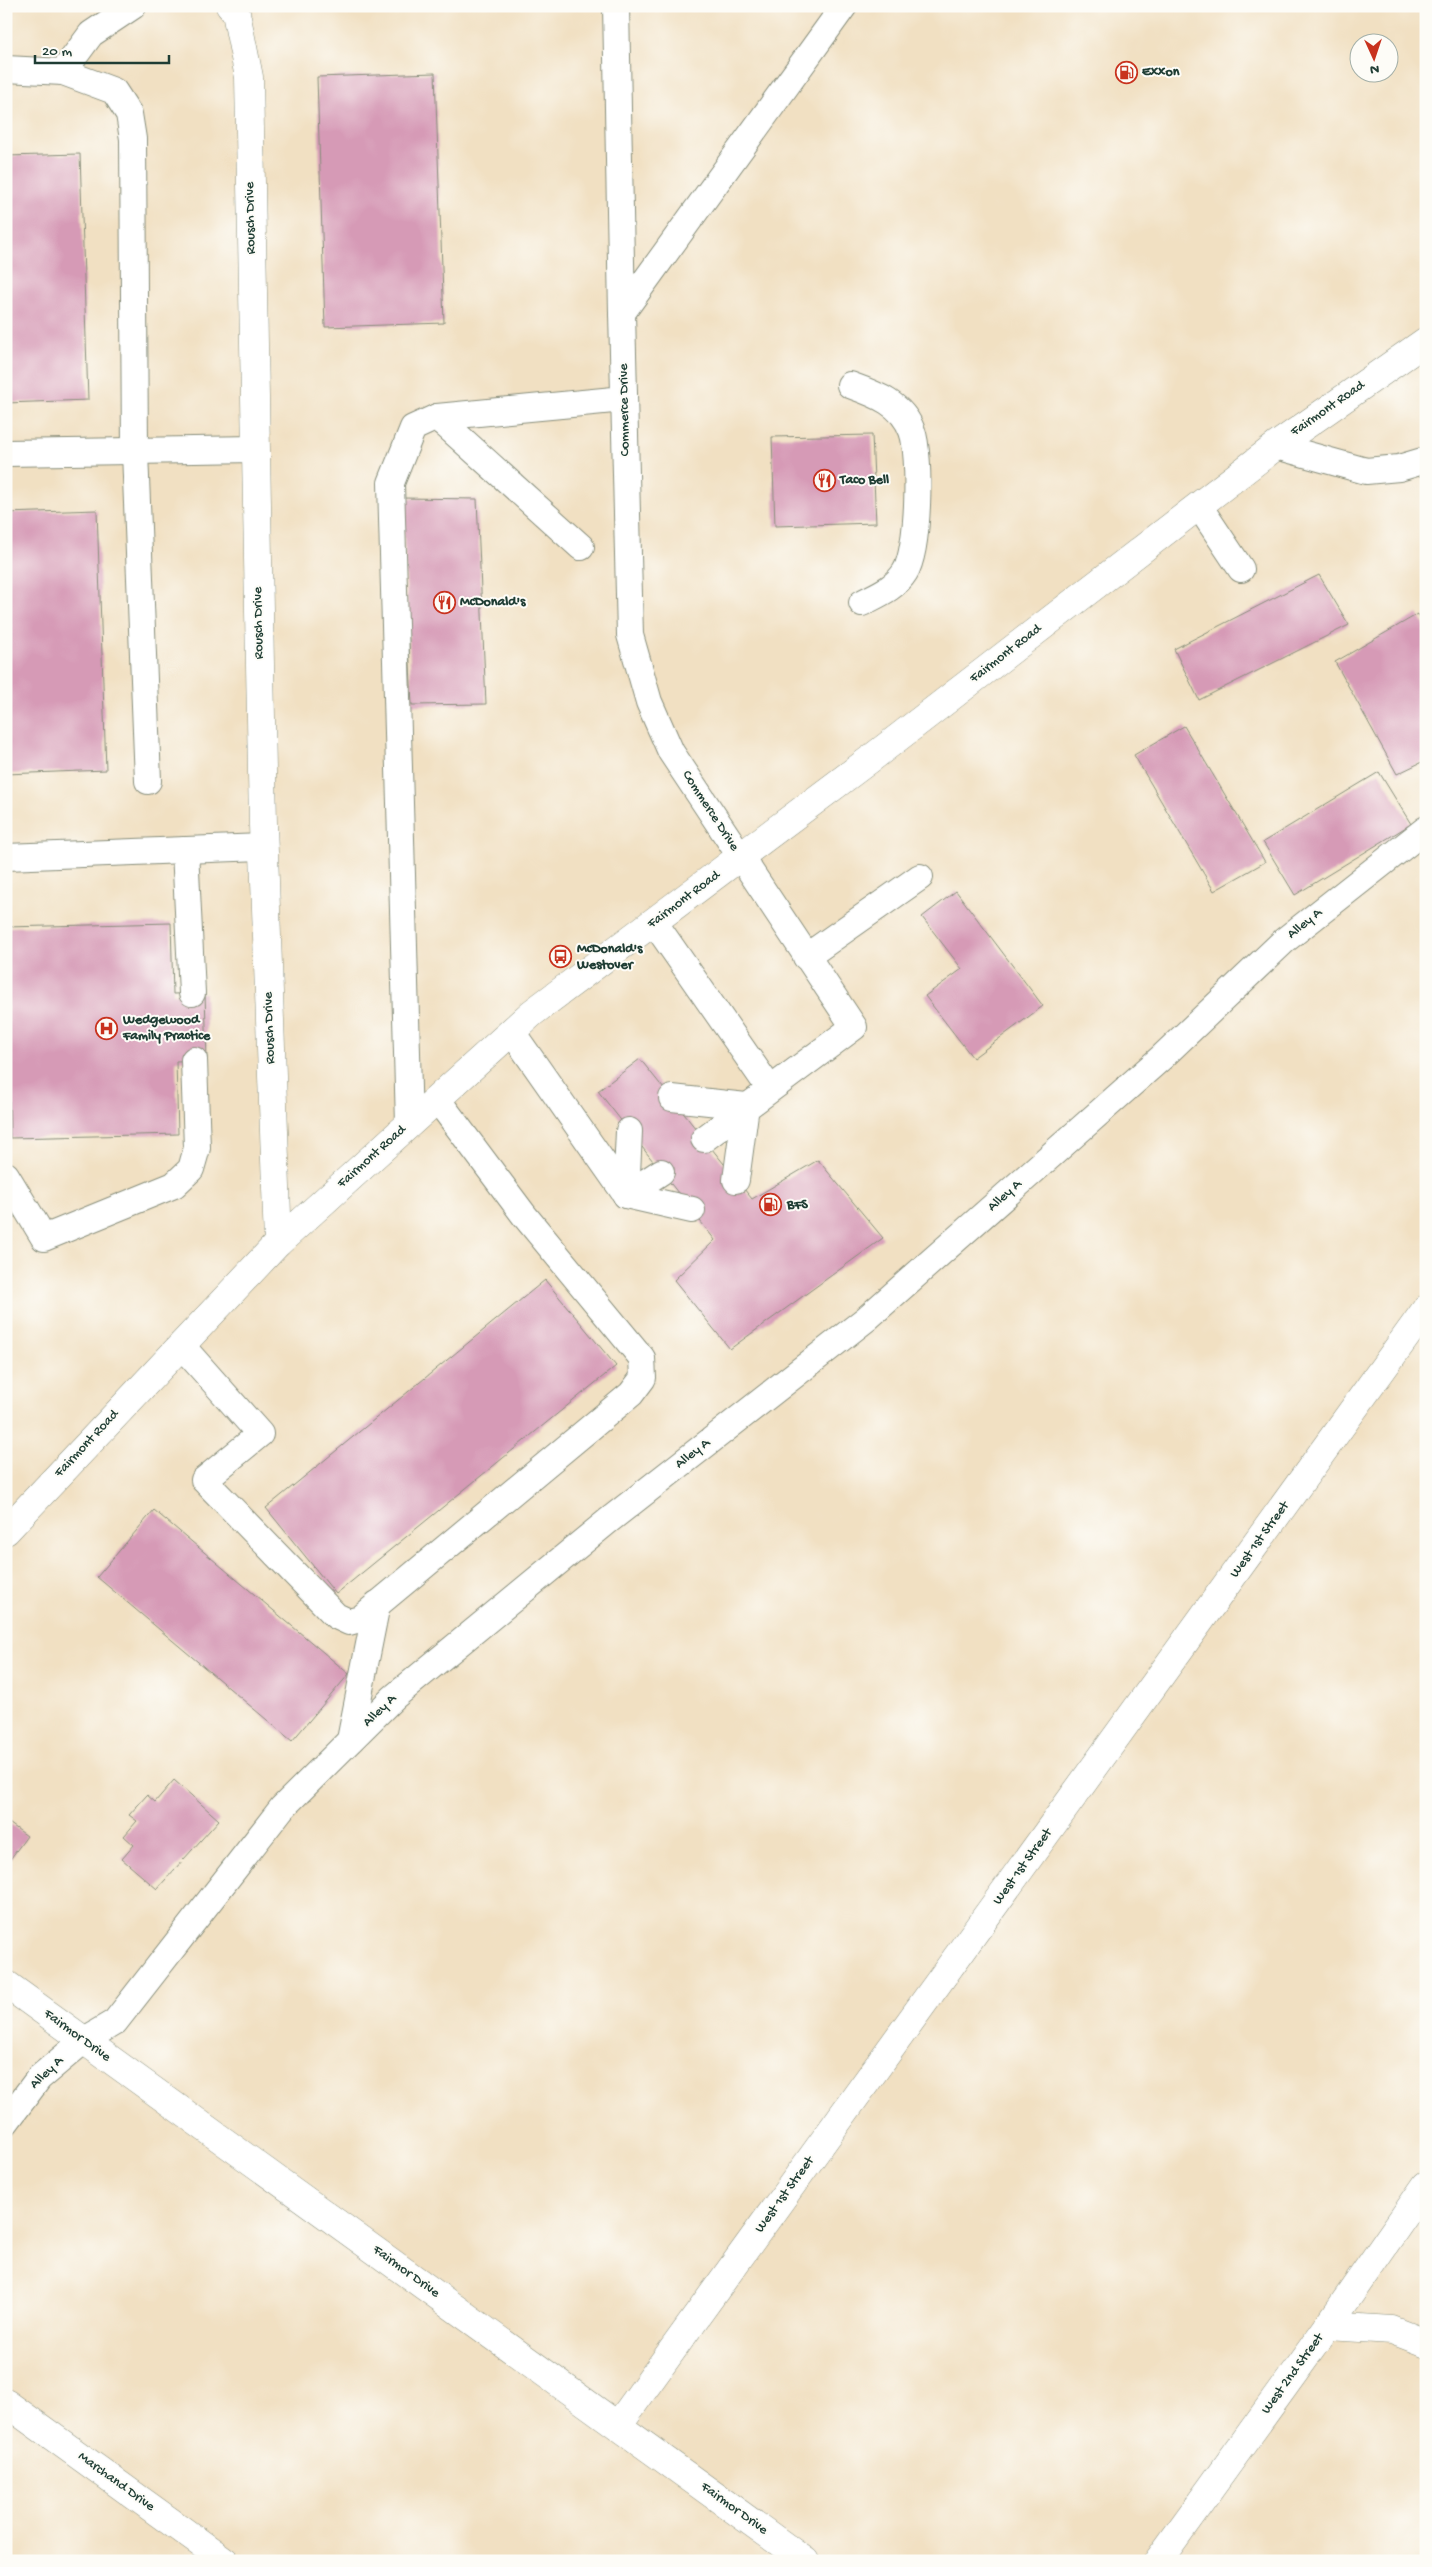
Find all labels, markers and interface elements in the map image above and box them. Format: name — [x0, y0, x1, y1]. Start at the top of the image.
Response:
scale bar — [35, 32, 169, 64]
north arrow — [1350, 32, 1400, 82]
text: 20 m — [42, 43, 72, 61]
fuel station icon: Exxon — [1114, 60, 1138, 84]
text: N — [1370, 60, 1380, 77]
place label: Exxon — [1142, 64, 1180, 81]
street label: Rousch Drive — [242, 181, 260, 254]
street label: Commerce Drive — [616, 363, 634, 457]
street label: Fairmont Road — [1287, 376, 1370, 441]
restaurant icon: Taco Bell — [812, 468, 836, 492]
place label: Taco Bell — [839, 472, 889, 489]
street label: Rousch Drive — [250, 586, 268, 659]
restaurant icon: McDonald's — [432, 590, 456, 614]
place label: McDonald's — [460, 594, 526, 611]
street label: Fairmont Road — [966, 620, 1047, 688]
street label: Commerce Drive — [678, 767, 743, 855]
street label: Fairmont Road — [644, 866, 725, 933]
street label: Alley A — [1284, 904, 1327, 943]
place label: McDonald's Westover — [576, 941, 643, 974]
bus stop icon: McDonald's Westover — [549, 945, 573, 969]
street label: Rousch Drive — [260, 991, 280, 1064]
place label: Wedgewood Family Practice — [122, 1012, 211, 1045]
hospital icon: Wedgewood Family Practice — [95, 1016, 119, 1040]
street label: Fairmont Road — [333, 1121, 411, 1193]
street label: Alley A — [984, 1176, 1026, 1216]
fuel station icon: BFS — [759, 1193, 783, 1217]
place label: BFS — [786, 1197, 808, 1214]
street label: Fairmont Road — [51, 1405, 124, 1482]
street label: Alley A — [672, 1435, 715, 1473]
street label: West 1st Street — [1227, 1497, 1294, 1582]
street label: Alley A — [360, 1690, 401, 1731]
street label: West 1st Street — [990, 1824, 1057, 1909]
street label: Fairmor Drive — [39, 2005, 115, 2067]
street label: Alley A — [27, 2052, 68, 2093]
street label: West 1st Street — [752, 2152, 819, 2237]
street label: Fairmor Drive — [368, 2241, 444, 2303]
street label: West 2nd Street — [1258, 2329, 1329, 2418]
street label: Marchand Drive — [74, 2448, 159, 2516]
street label: Fairmor Drive — [696, 2478, 772, 2540]

